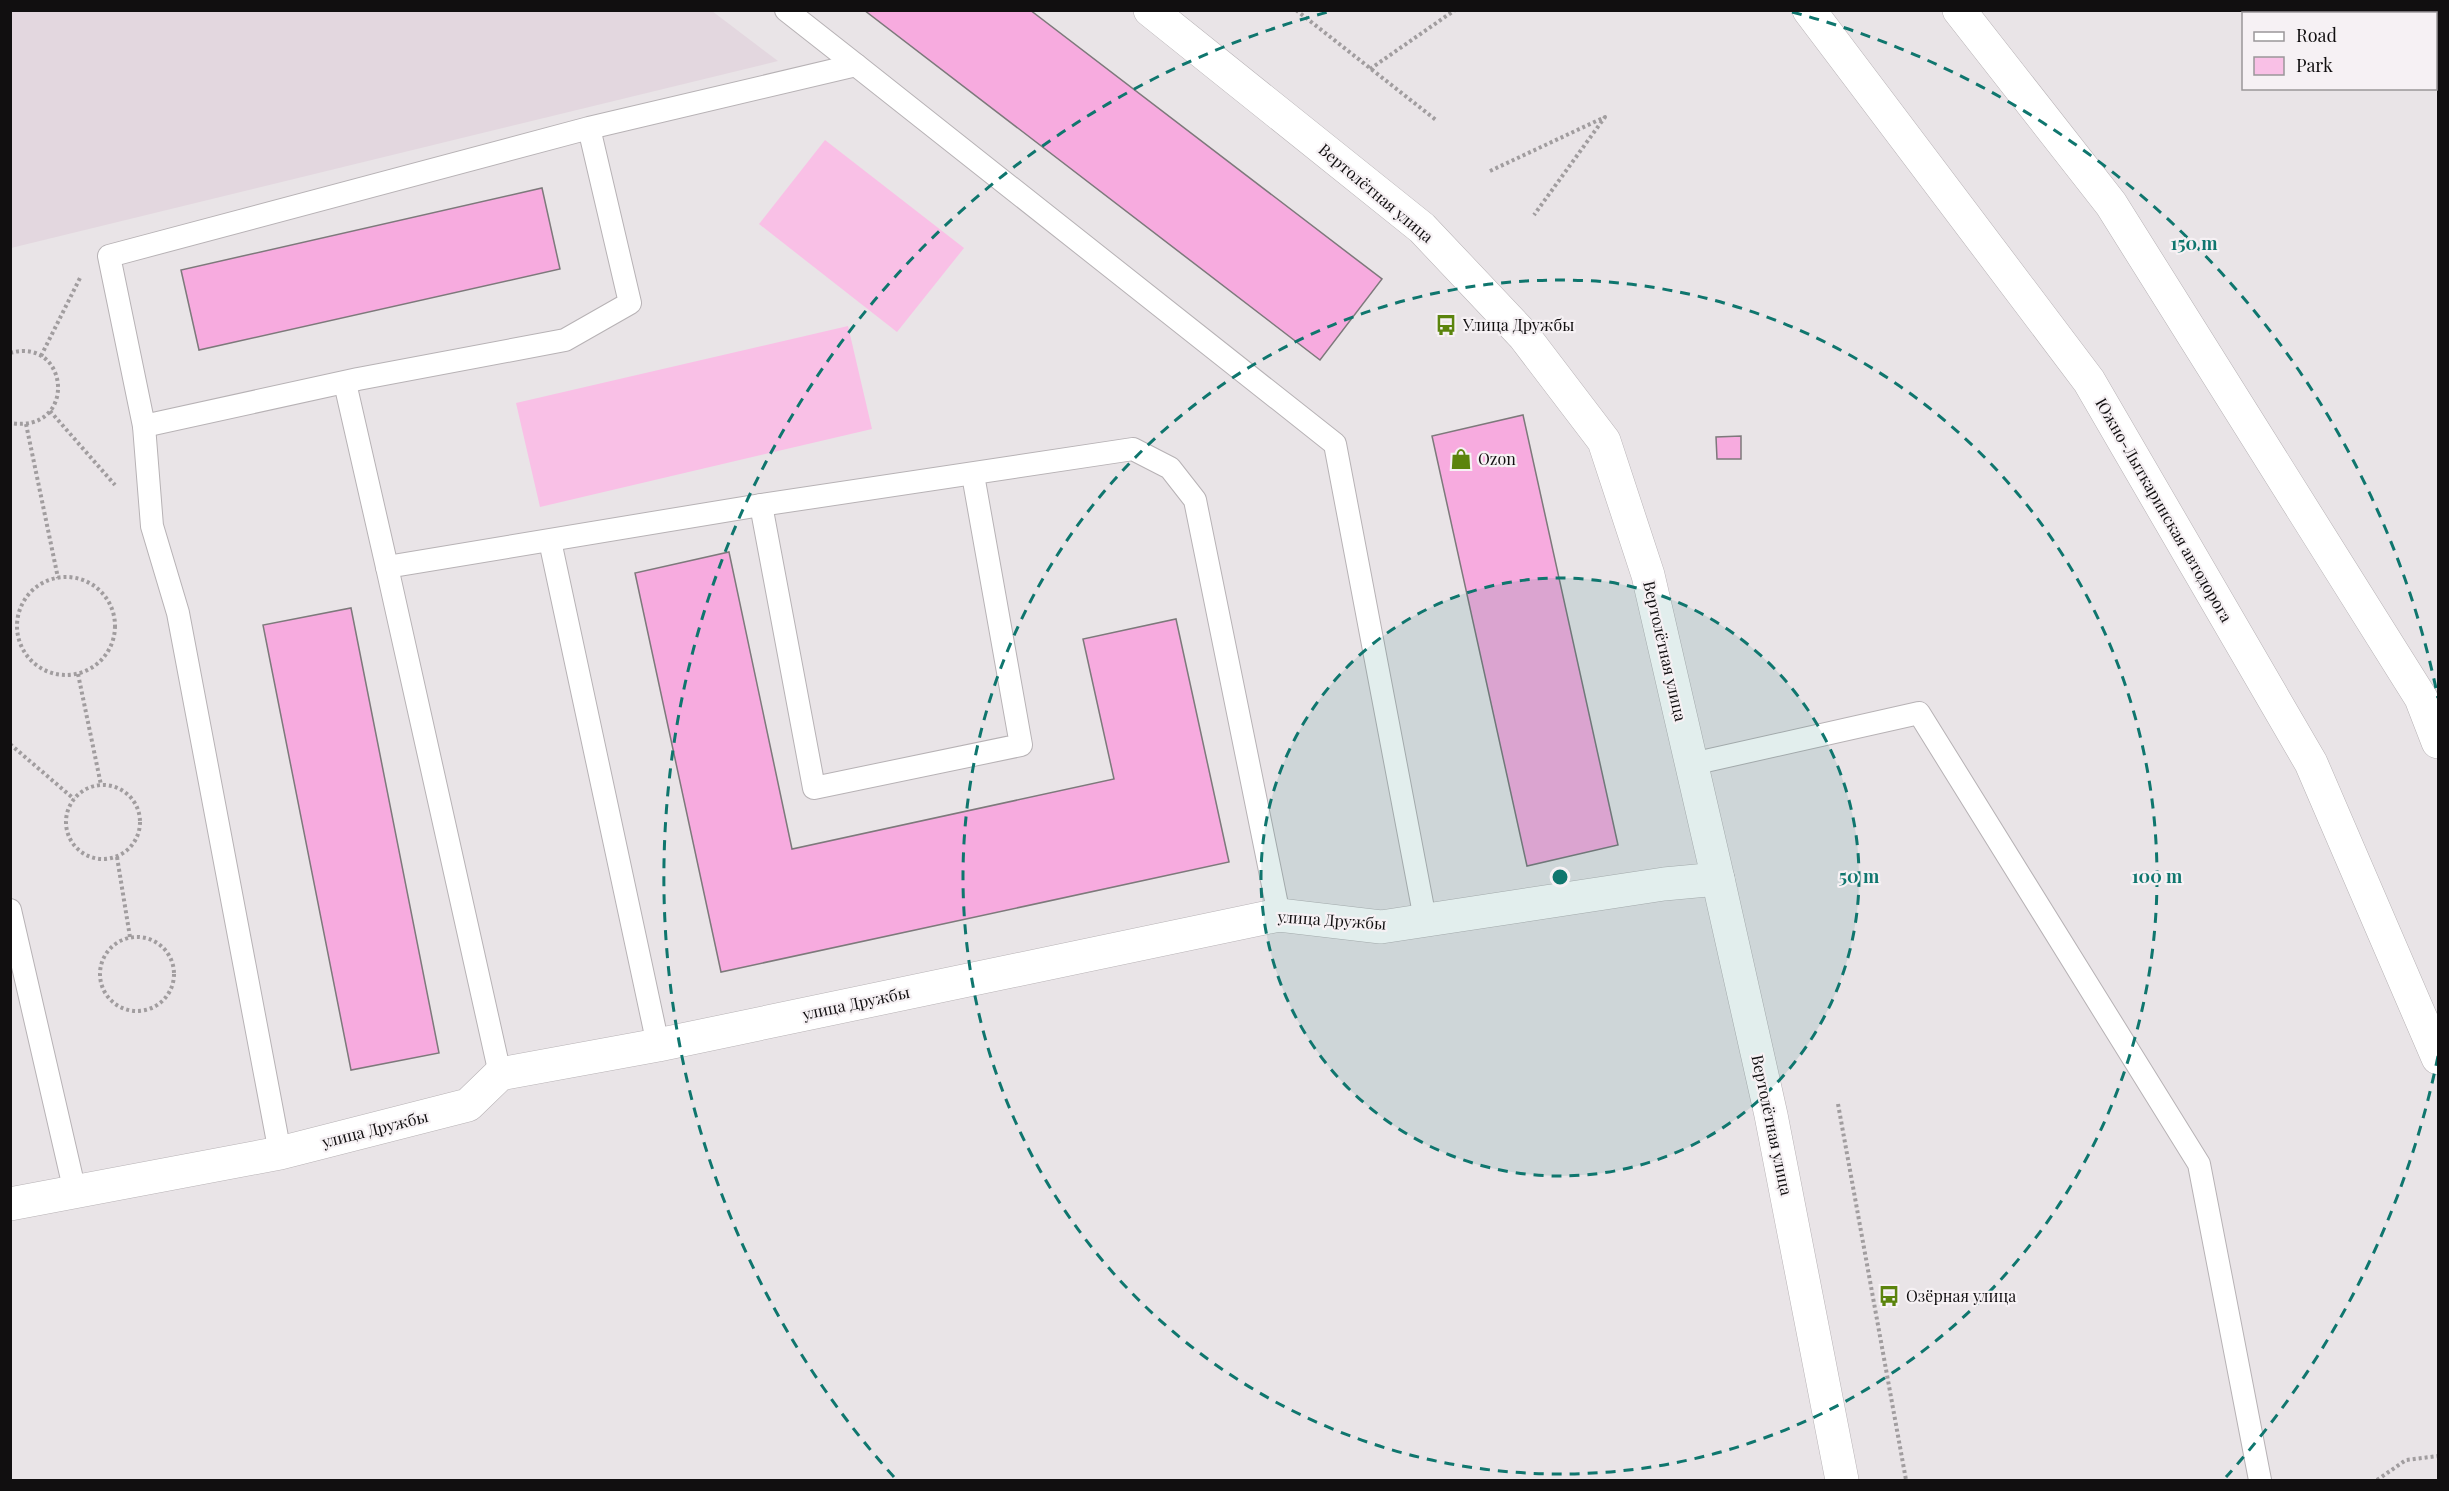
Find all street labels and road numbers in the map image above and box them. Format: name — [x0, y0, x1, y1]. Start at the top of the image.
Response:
street label: Вертолётная улица — [1315, 138, 1438, 247]
street label: Южно-Лыткаринская автодорога — [2091, 394, 2237, 626]
street label: Вертолётная улица — [1639, 579, 1692, 723]
street label: улица Дружбы — [1276, 905, 1387, 934]
street label: улица Дружбы — [799, 981, 911, 1024]
street label: Вертолётная улица — [1747, 1053, 1798, 1197]
street label: улица Дружбы — [319, 1105, 430, 1152]

